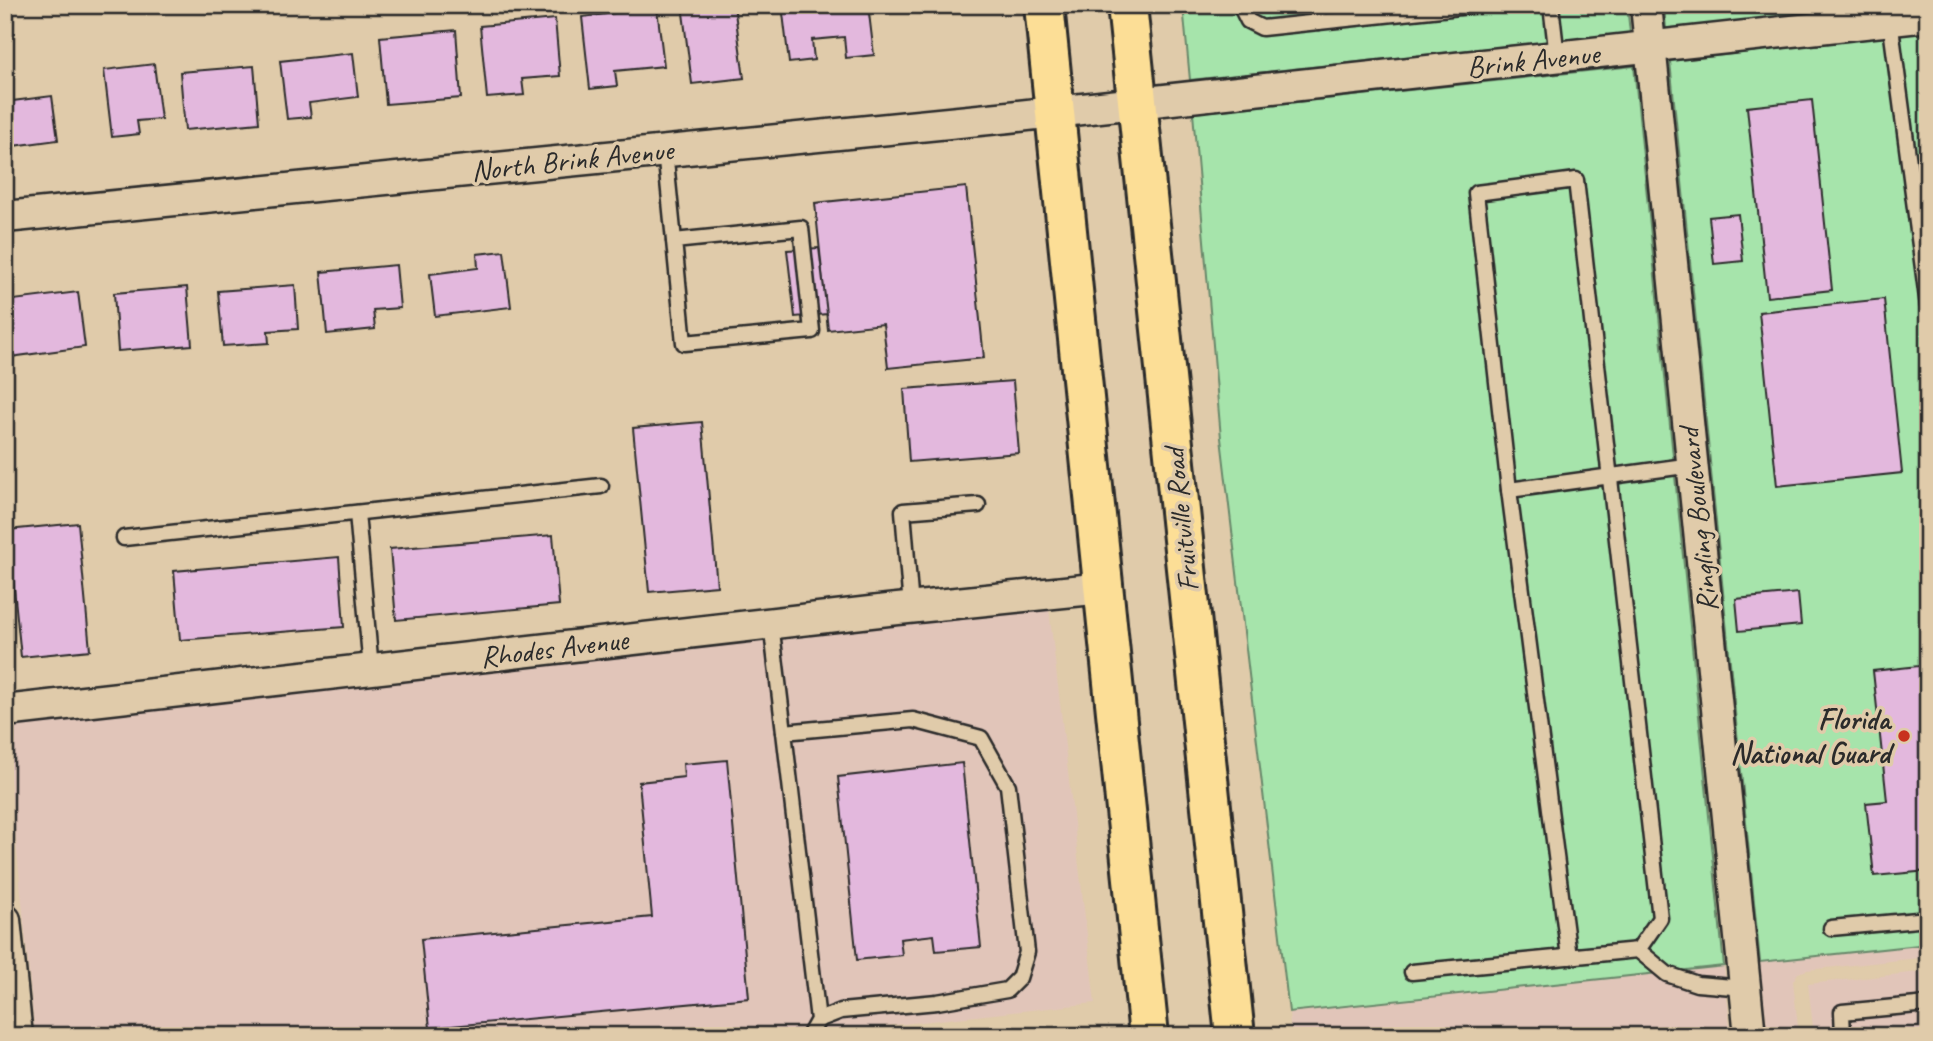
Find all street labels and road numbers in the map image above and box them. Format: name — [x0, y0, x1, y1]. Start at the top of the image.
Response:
street label: Brink Avenue — [1465, 34, 1603, 86]
street label: North Brink Avenue — [469, 130, 677, 189]
street label: Ringling Boulevard — [1669, 422, 1727, 614]
street label: Fruitville Road — [1154, 442, 1207, 594]
street label: Rhodes Avenue — [478, 620, 632, 676]

